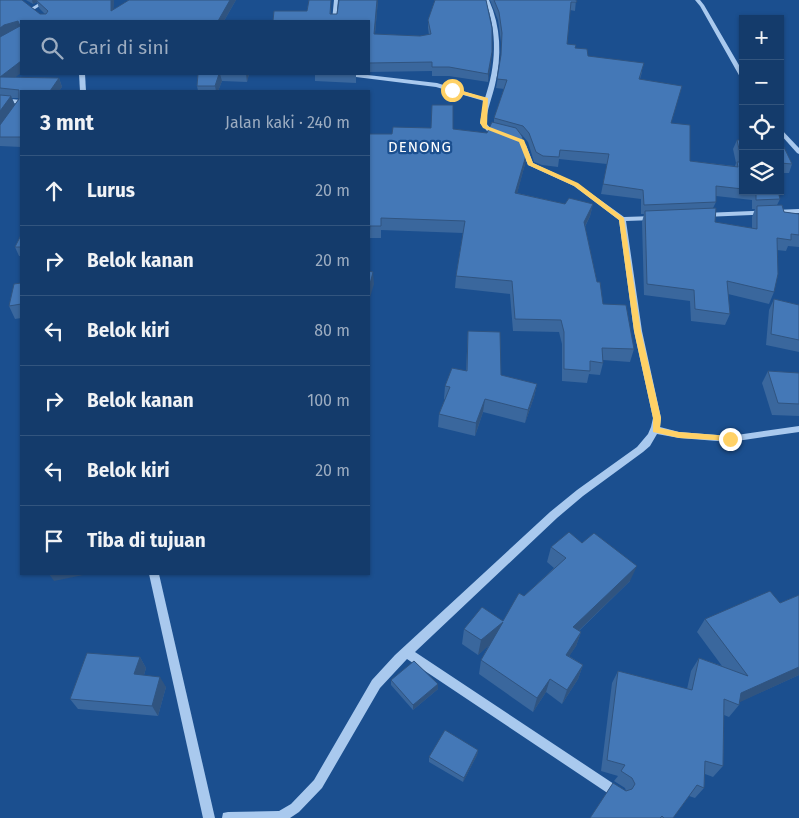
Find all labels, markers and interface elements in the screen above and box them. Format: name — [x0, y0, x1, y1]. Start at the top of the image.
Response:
map controls — [739, 15, 784, 195]
button: + — [739, 15, 784, 60]
search box — [20, 20, 370, 75]
icon: search — [38, 34, 66, 62]
text: Cari di sini — [78, 36, 169, 59]
button: − — [739, 60, 784, 105]
route start — [441, 79, 464, 102]
button: locate — [739, 105, 784, 150]
text: 3 mnt — [40, 110, 94, 136]
text: Jalan kaki · 240 m — [225, 113, 350, 132]
district label: DENONG — [388, 138, 452, 156]
button: layers — [739, 150, 784, 195]
icon: ahead — [40, 177, 68, 205]
text: Lurus — [87, 179, 135, 202]
text: 20 m — [315, 181, 350, 200]
icon: right — [40, 247, 68, 275]
text: Belok kanan — [87, 249, 194, 272]
text: 20 m — [315, 251, 350, 270]
icon: left — [40, 317, 68, 345]
text: Belok kiri — [87, 319, 170, 342]
text: 80 m — [314, 321, 350, 340]
icon: right — [40, 387, 68, 415]
text: Belok kanan — [87, 389, 194, 412]
text: 100 m — [307, 391, 350, 410]
route end — [719, 428, 742, 451]
icon: left — [40, 457, 68, 485]
text: Belok kiri — [87, 459, 170, 482]
text: 20 m — [315, 461, 350, 480]
icon: arrive — [40, 527, 68, 555]
text: Tiba di tujuan — [87, 529, 206, 552]

